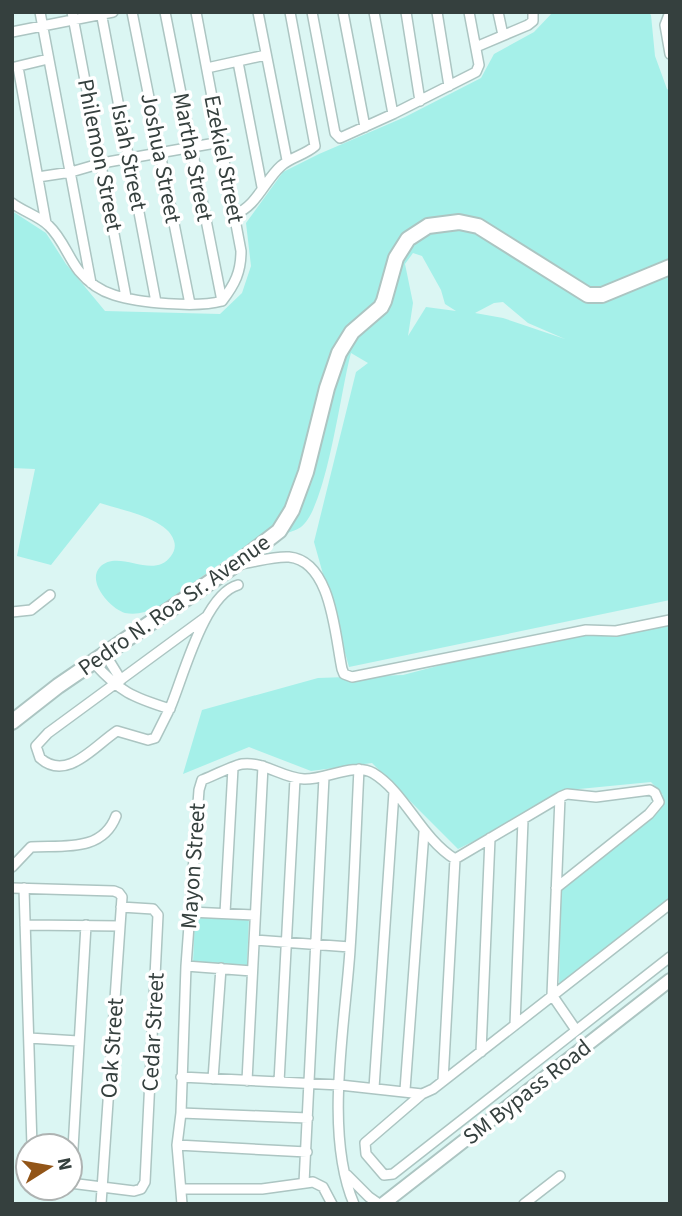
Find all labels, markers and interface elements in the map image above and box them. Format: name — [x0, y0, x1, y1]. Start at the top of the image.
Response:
street label: Philemon Street — [69, 76, 131, 234]
street label: Joshua Street — [132, 90, 190, 226]
street label: Martha Street — [164, 90, 222, 224]
street label: Ezekiel Street — [195, 92, 253, 226]
street label: Isiah Street — [103, 101, 156, 213]
street label: Pedro N. Roa Sr. Avenue — [71, 526, 277, 684]
street label: Mayon Street — [172, 802, 214, 930]
street label: Cedar Street — [133, 971, 173, 1092]
street label: Oak Street — [92, 997, 132, 1099]
street label: SM Bypass Road — [456, 1031, 598, 1153]
north arrow — [14, 1132, 84, 1202]
text: N — [50, 1155, 79, 1173]

